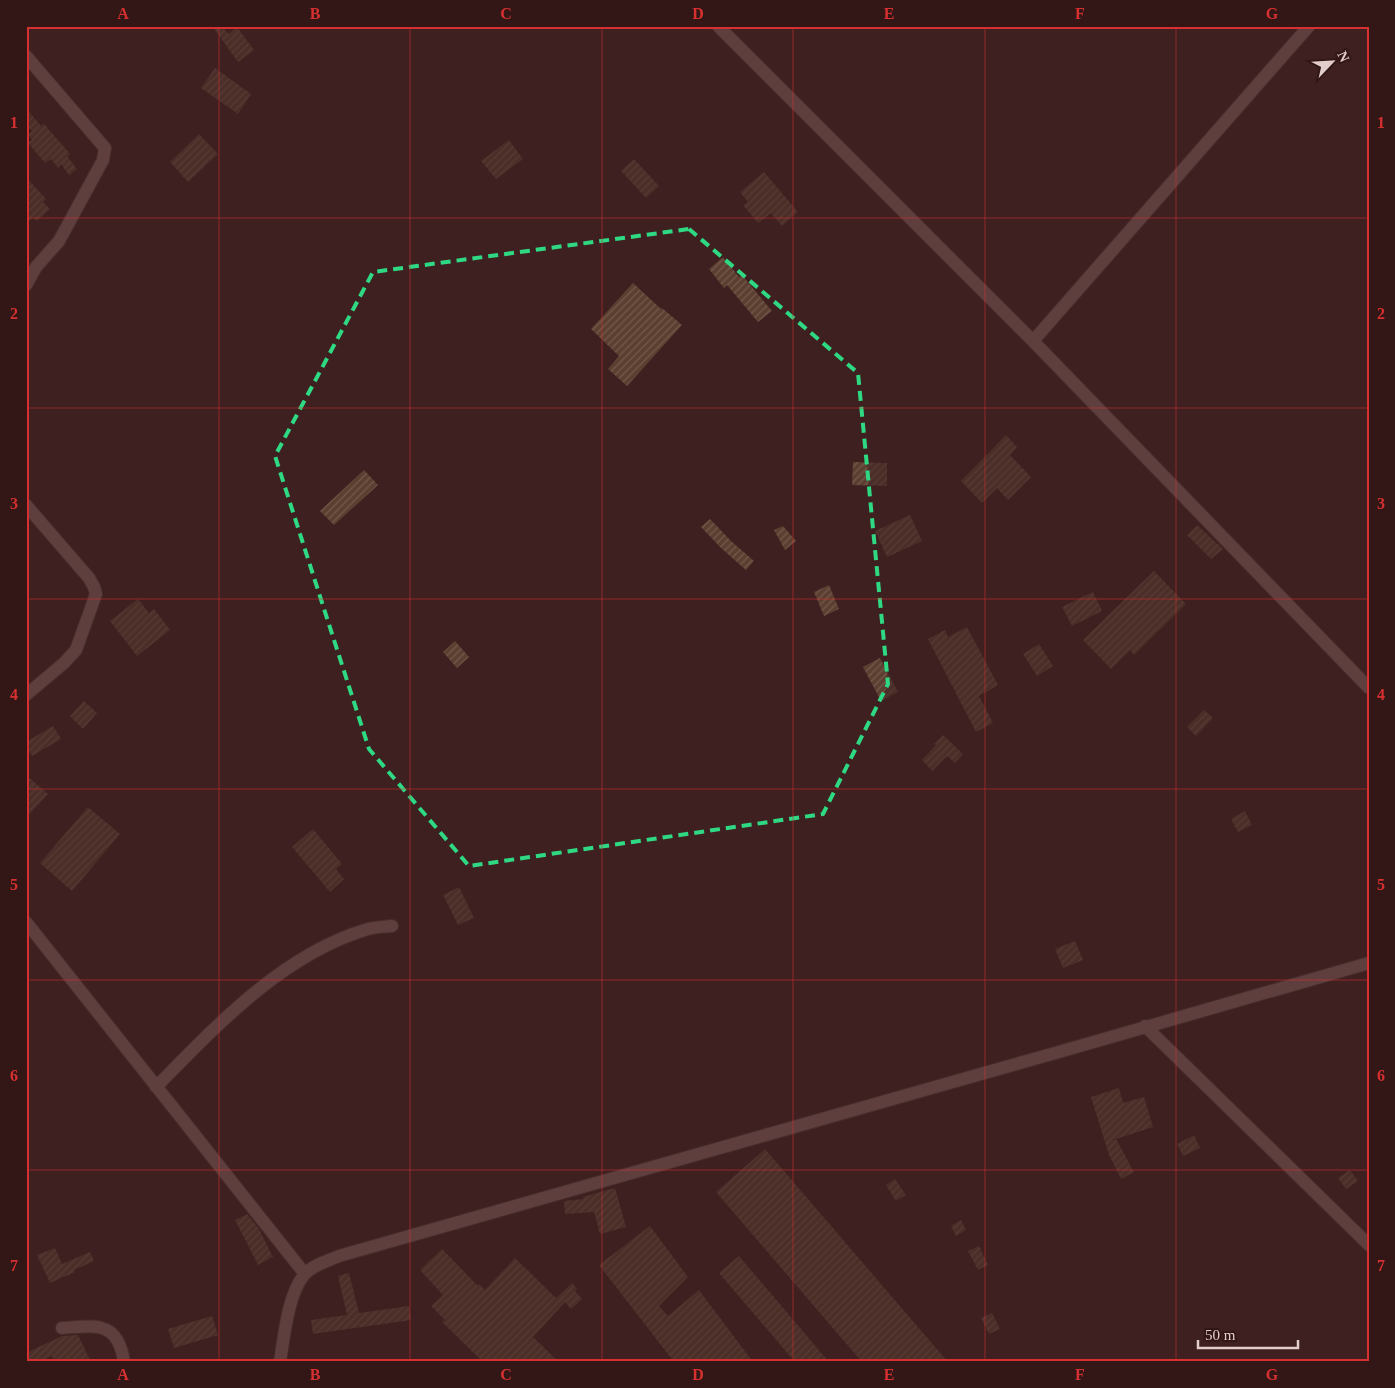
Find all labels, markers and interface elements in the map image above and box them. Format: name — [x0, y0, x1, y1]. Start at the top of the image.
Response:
text: A — [117, 5, 129, 22]
text: B — [310, 5, 321, 22]
text: C — [500, 5, 512, 22]
text: D — [692, 5, 704, 22]
text: E — [884, 5, 894, 22]
text: F — [1075, 5, 1085, 22]
text: G — [1266, 5, 1279, 22]
north arrow — [1308, 38, 1358, 88]
text: N — [1334, 49, 1352, 64]
text: 1 — [10, 114, 18, 131]
text: 1 — [1377, 114, 1385, 131]
text: 2 — [10, 305, 18, 322]
text: 2 — [1377, 305, 1385, 322]
text: 3 — [10, 495, 18, 512]
text: 3 — [1377, 495, 1385, 512]
text: 4 — [10, 686, 18, 703]
text: 4 — [1377, 686, 1385, 703]
text: 5 — [10, 876, 18, 893]
text: 5 — [1377, 876, 1385, 893]
text: 6 — [10, 1067, 18, 1084]
text: 6 — [1377, 1067, 1385, 1084]
text: 7 — [10, 1257, 18, 1274]
text: 7 — [1377, 1257, 1385, 1274]
scale bar — [1198, 1318, 1298, 1350]
text: 50 m — [1205, 1327, 1236, 1343]
text: A — [117, 1366, 129, 1383]
text: B — [310, 1366, 321, 1383]
text: C — [500, 1366, 512, 1383]
text: D — [692, 1366, 704, 1383]
text: E — [884, 1366, 894, 1383]
text: F — [1075, 1366, 1085, 1383]
text: G — [1266, 1366, 1279, 1383]

